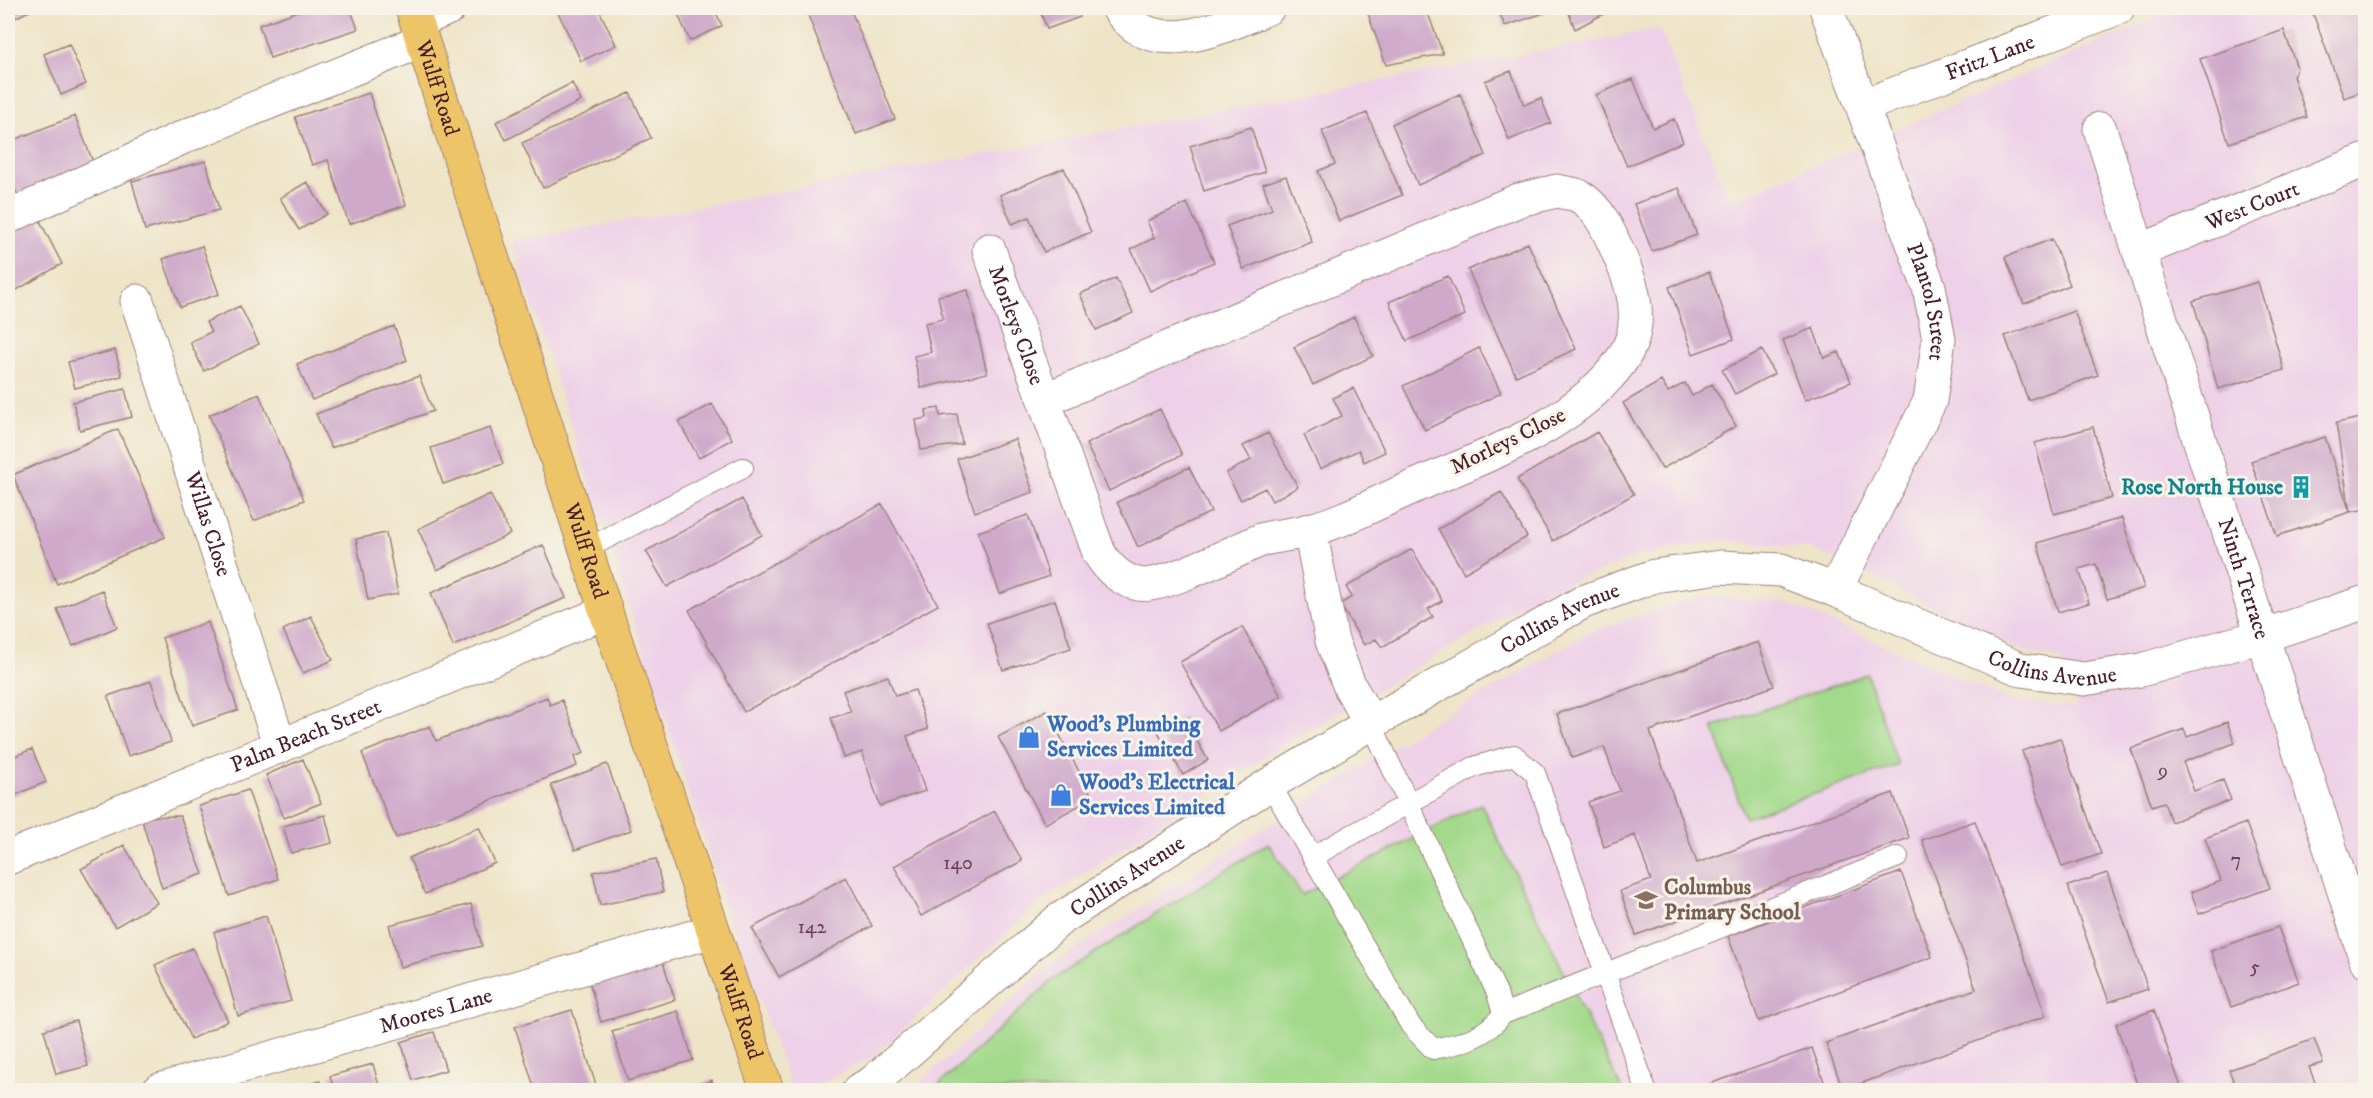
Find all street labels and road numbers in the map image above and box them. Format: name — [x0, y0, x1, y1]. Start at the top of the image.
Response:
street label: Fritz Lane — [1942, 28, 2038, 87]
street label: Wulff Road — [409, 36, 466, 139]
street label: West Court — [2201, 175, 2303, 237]
street label: Plantol Street — [1900, 239, 1953, 363]
street label: Morleys Close — [982, 262, 1051, 388]
street label: Morleys Close — [1446, 401, 1570, 481]
street label: Willas Close — [179, 467, 238, 580]
street label: Wulff Road — [558, 499, 614, 602]
street label: Ninth Terrace — [2212, 515, 2276, 643]
street label: Collins Avenue — [1495, 576, 1623, 660]
street label: Collins Avenue — [1984, 643, 2118, 693]
street label: Palm Beach Street — [227, 693, 385, 778]
street label: Collins Avenue — [1065, 829, 1190, 923]
street label: Wulff Road — [712, 959, 769, 1063]
street label: Moores Lane — [376, 982, 495, 1040]

